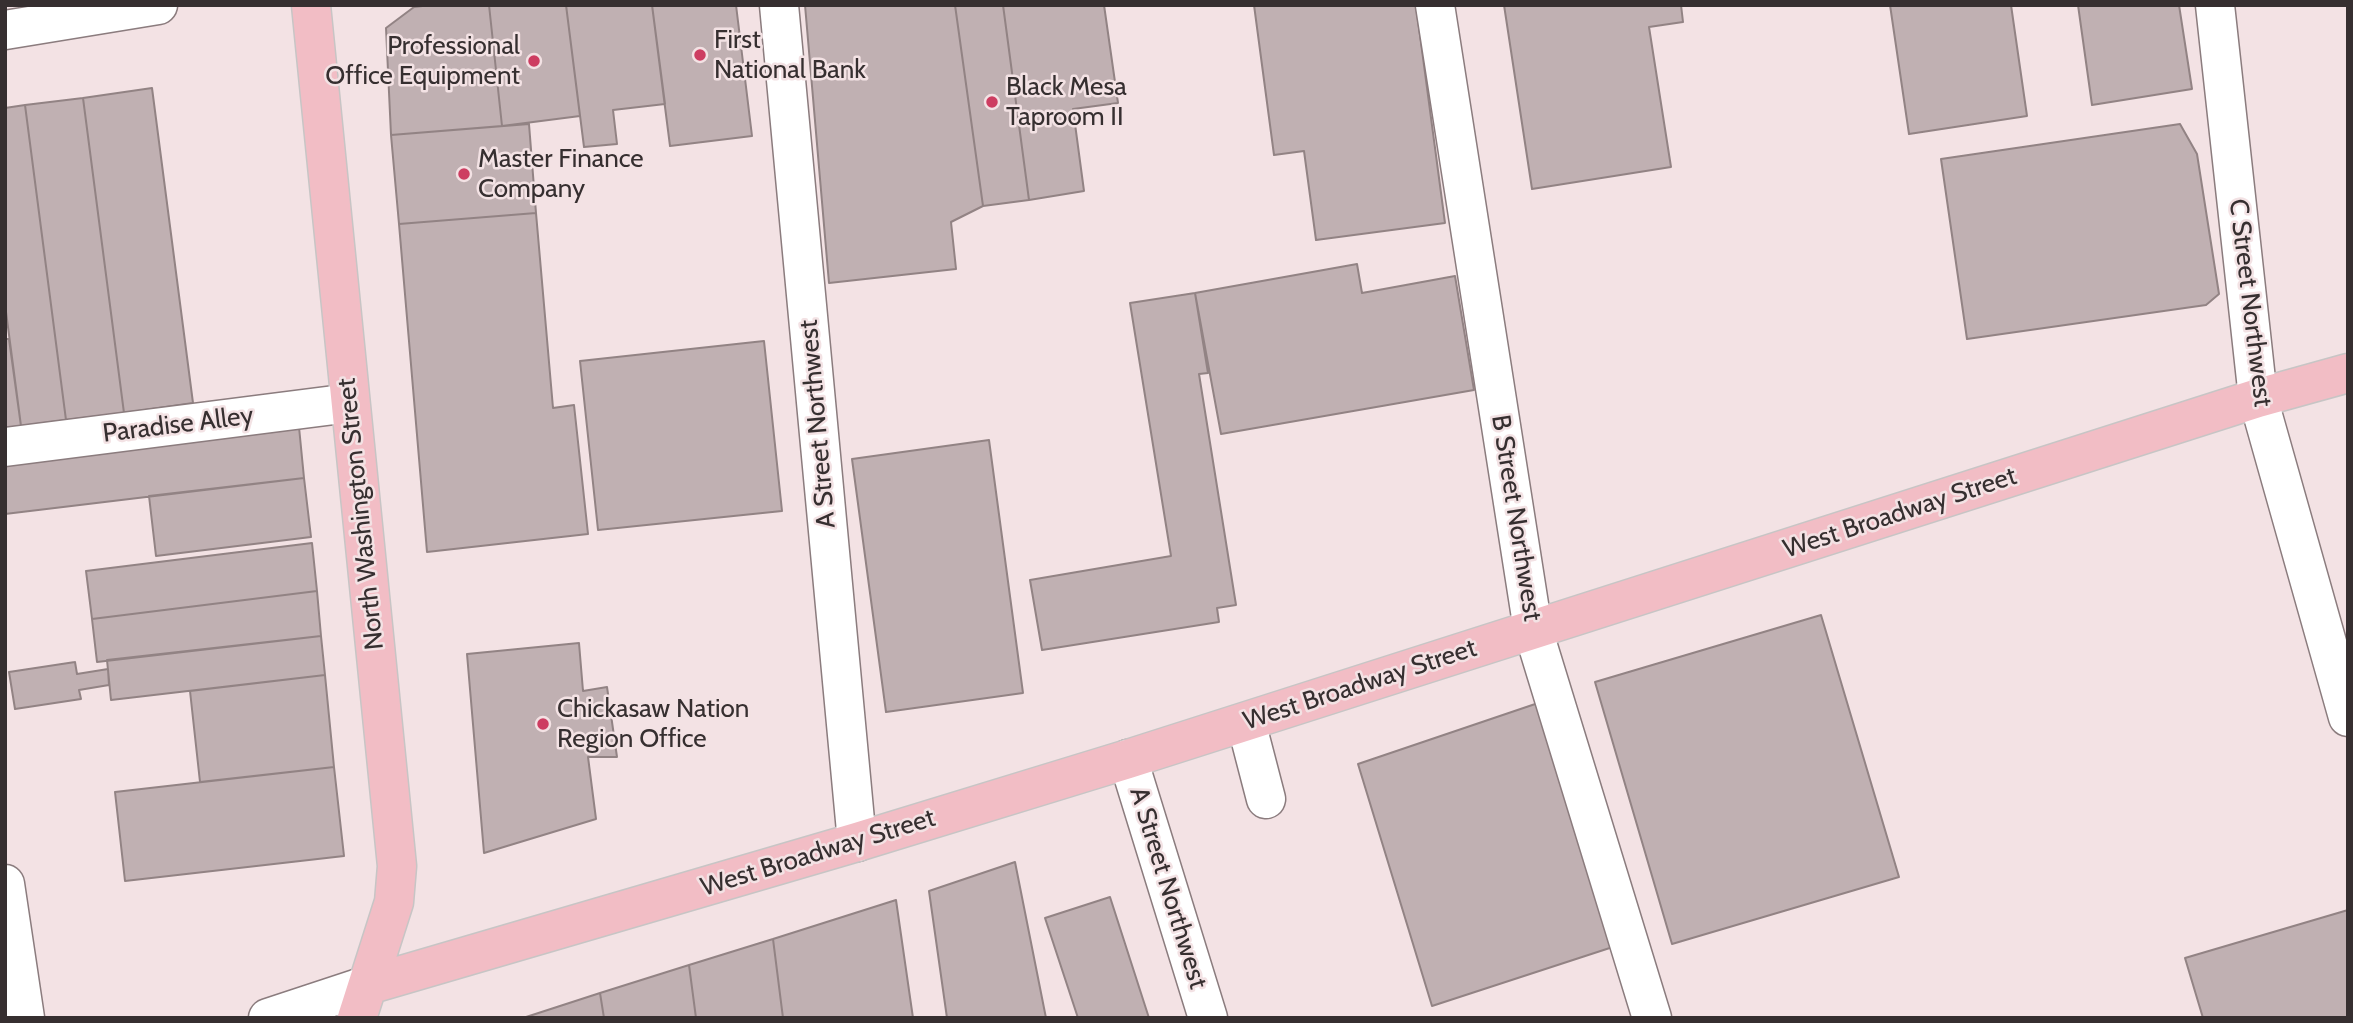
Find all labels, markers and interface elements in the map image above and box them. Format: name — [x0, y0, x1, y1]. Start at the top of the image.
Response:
place label: First National Bank — [714, 24, 866, 86]
place label: Professional Office Equipment — [325, 30, 520, 92]
marker: First National Bank — [692, 47, 708, 63]
marker: Professional Office Equipment — [526, 53, 542, 69]
place label: Black Mesa Taproom II — [1006, 71, 1127, 132]
marker: Black Mesa Taproom II — [984, 94, 1000, 110]
place label: Master Finance Company — [478, 143, 644, 204]
marker: Master Finance Company — [456, 166, 472, 182]
street label: C Street Northwest — [2222, 197, 2278, 409]
street label: A Street Northwest — [793, 318, 843, 530]
street label: North Washington Street — [331, 377, 391, 651]
street label: Paradise Alley — [101, 400, 255, 450]
street label: B Street Northwest — [1484, 412, 1548, 624]
street label: West Broadway Street — [1780, 461, 2020, 565]
street label: West Broadway Street — [1240, 633, 1480, 737]
place label: Chickasaw Nation Region Office — [557, 693, 749, 754]
marker: Chickasaw Nation Region Office — [535, 716, 551, 732]
street label: A Street Northwest — [1123, 783, 1213, 993]
street label: West Broadway Street — [697, 803, 939, 903]

